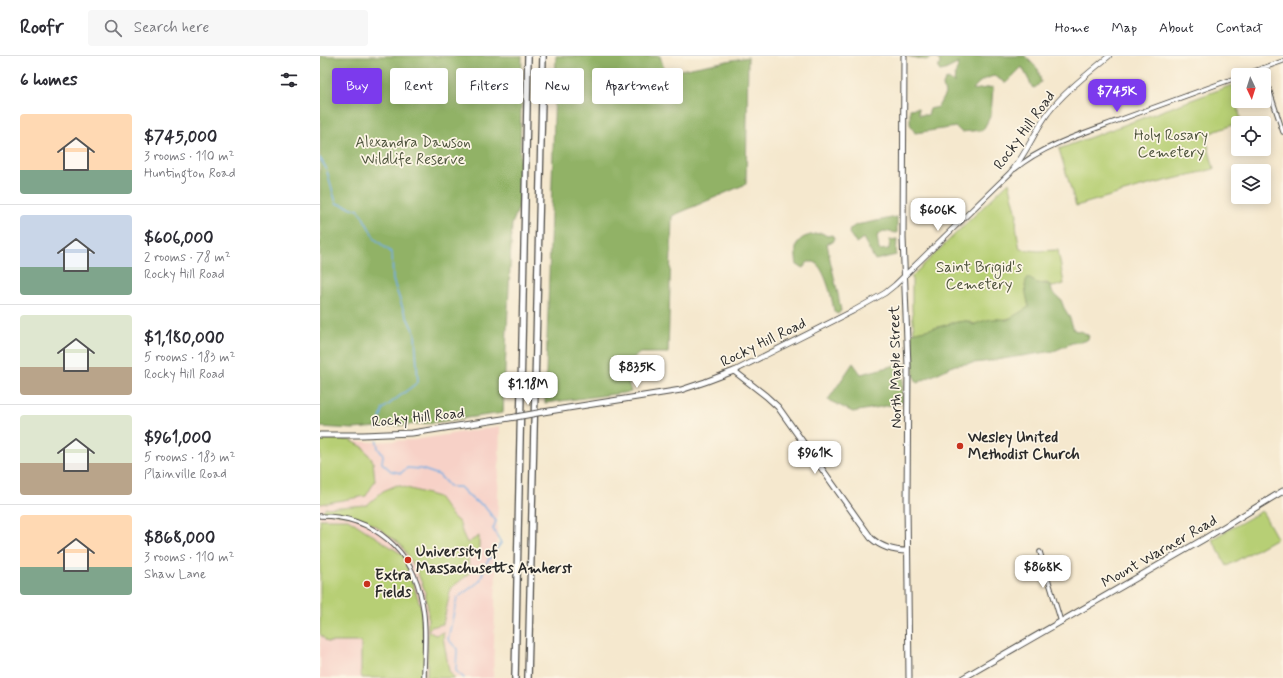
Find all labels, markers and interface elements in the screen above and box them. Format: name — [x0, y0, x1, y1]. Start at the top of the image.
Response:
search box — [88, 10, 368, 46]
text: Roofr — [20, 15, 64, 40]
icon: search — [102, 17, 124, 39]
text: Search here — [134, 18, 209, 38]
text: Home — [1055, 19, 1089, 37]
text: Map — [1111, 19, 1137, 37]
text: About — [1159, 19, 1194, 37]
text: Contact — [1216, 19, 1263, 37]
chip: Buy — [332, 68, 382, 104]
chip: Rent — [390, 68, 448, 104]
chip: Filters — [456, 68, 523, 104]
chip: New — [531, 68, 584, 104]
chip: Apartment — [592, 68, 683, 104]
north arrow — [1231, 68, 1271, 108]
map controls — [1231, 68, 1271, 204]
text: 6 homes — [20, 69, 78, 91]
icon: filters — [278, 69, 300, 91]
pin: $745K — [1089, 79, 1145, 113]
text: $745K — [1097, 83, 1137, 100]
street label: Rocky Hill Road — [989, 87, 1060, 174]
button: locate — [1231, 116, 1271, 156]
text: $745,000 — [144, 126, 217, 148]
park label: Holy Rosary Cemetery — [1134, 126, 1208, 163]
icon: home — [52, 130, 100, 178]
park label: Alexandra Dawson Wildlife Reserve — [355, 133, 471, 170]
text: 3 rooms · 110 m² — [144, 148, 234, 165]
button: layers — [1231, 164, 1271, 204]
text: Huntington Road — [144, 165, 236, 182]
pin: $606K — [910, 198, 966, 232]
text: $606K — [919, 202, 957, 219]
text: $606,000 — [144, 227, 214, 249]
icon: home — [52, 231, 100, 279]
text: 2 rooms · 78 m² — [144, 249, 231, 266]
park label: Saint Brigid's Cemetery — [936, 258, 1022, 295]
text: Rocky Hill Road — [144, 266, 225, 283]
street label: North Maple Street — [885, 305, 907, 429]
street label: Rocky Hill Road — [717, 314, 810, 372]
text: $1,180,000 — [144, 327, 224, 349]
icon: home — [52, 331, 100, 379]
text: 5 rooms · 183 m² — [144, 349, 235, 366]
pin: $835K — [609, 355, 665, 389]
text: $835K — [619, 359, 655, 376]
text: Rocky Hill Road — [144, 366, 225, 383]
pin: $1.18M — [495, 372, 561, 406]
text: $1.18M — [508, 376, 548, 393]
street label: Rocky Hill Road — [371, 403, 465, 433]
text: $961,000 — [144, 427, 212, 449]
place label: Wesley United Methodist Church — [967, 428, 1080, 465]
icon: home — [52, 431, 100, 479]
pin: $961K — [787, 441, 843, 475]
marker: Wesley United Methodist Church — [955, 441, 965, 451]
text: $961K — [797, 445, 833, 462]
text: 5 rooms · 183 m² — [144, 449, 235, 466]
text: Plainville Road — [144, 466, 227, 483]
street label: Mount Warner Road — [1098, 511, 1221, 593]
text: $868,000 — [144, 527, 215, 549]
icon: home — [52, 531, 100, 579]
place label: University of Massachusetts Amherst — [416, 542, 573, 579]
text: 3 rooms · 110 m² — [144, 549, 234, 566]
marker: University of Massachusetts Amherst — [403, 555, 413, 565]
pin: $868K — [1015, 555, 1071, 589]
text: $868K — [1024, 559, 1062, 576]
text: Shaw Lane — [144, 566, 206, 583]
place label: Extra Fields — [375, 566, 412, 603]
marker: Extra Fields — [362, 579, 372, 589]

